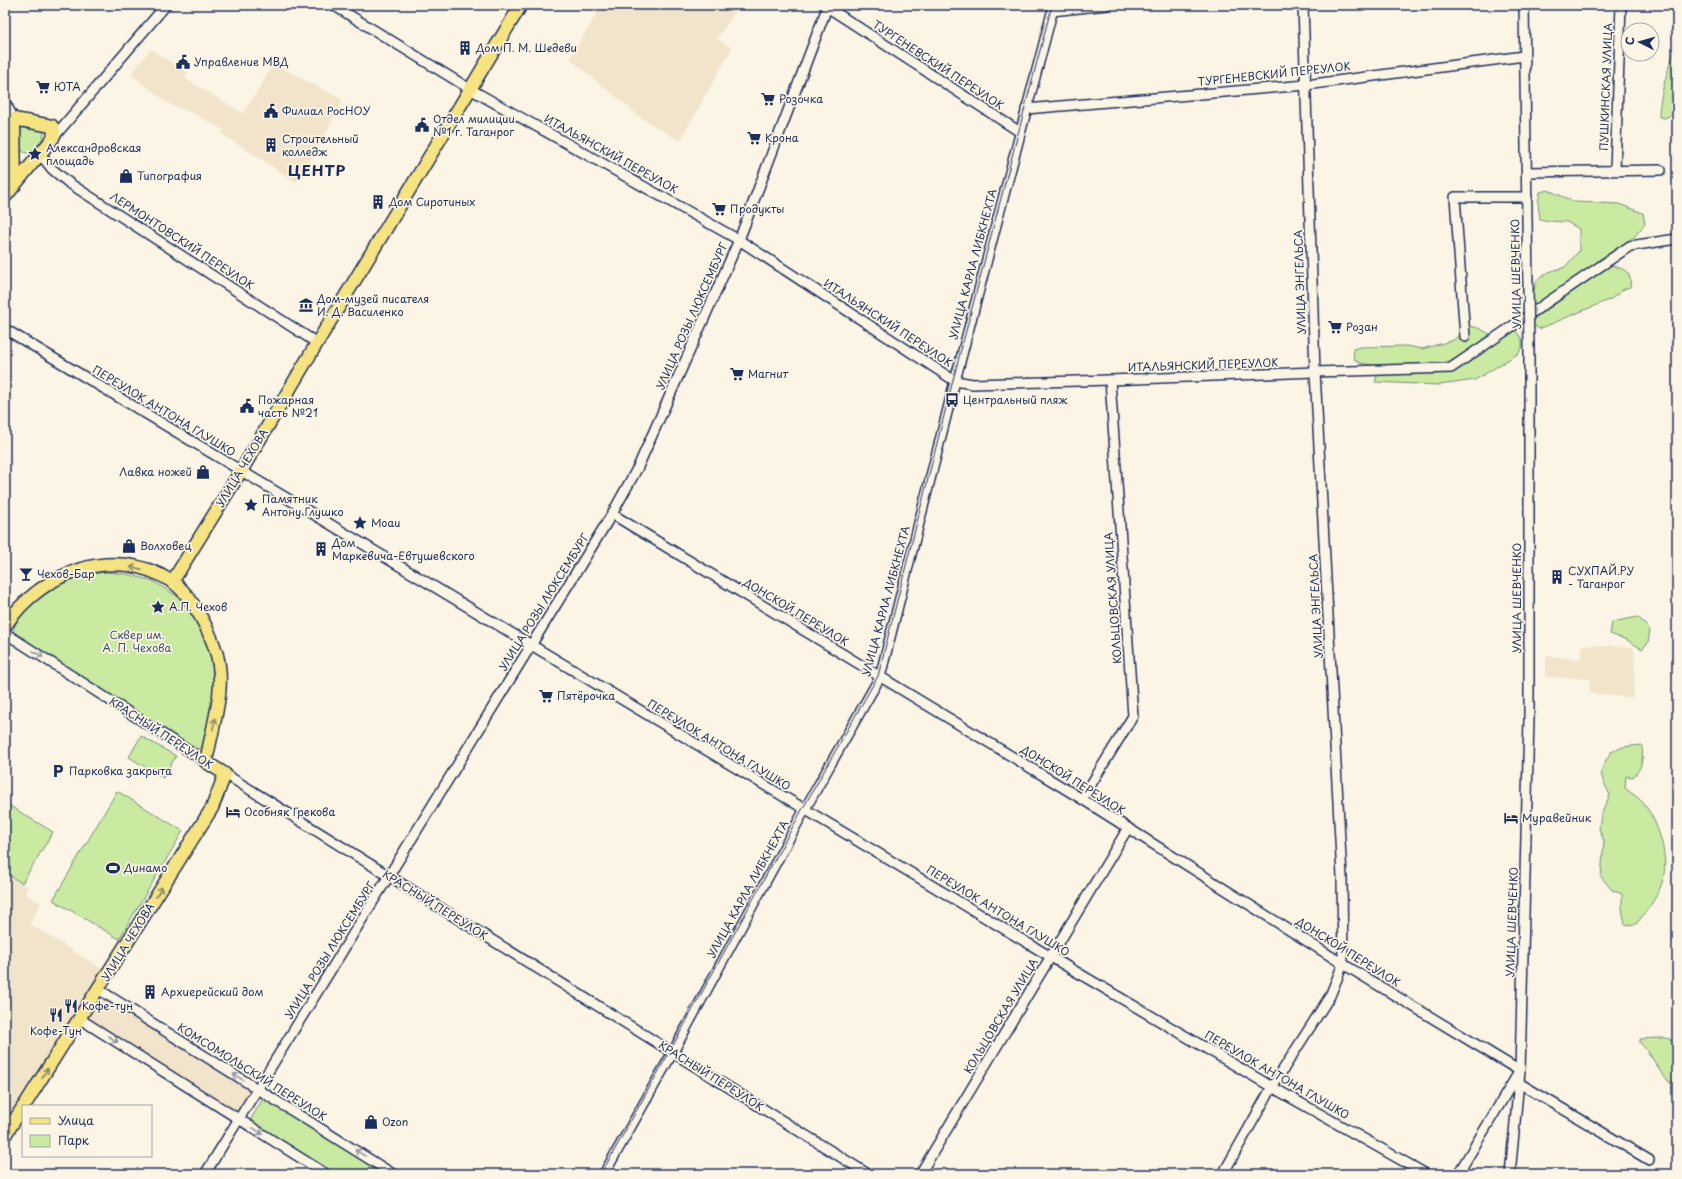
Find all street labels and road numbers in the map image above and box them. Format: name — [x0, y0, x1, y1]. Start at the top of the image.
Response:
street label: ТУРГЕНЕВСКИЙ ПЕРЕУЛОК — [869, 16, 1007, 114]
street label: ПУШКИНСКАЯ УЛИЦА — [1595, 22, 1616, 151]
street label: ТУРГЕНЕВСКИЙ ПЕРЕУЛОК — [1197, 57, 1351, 90]
street label: ИТАЛЬЯНСКИЙ ПЕРЕУЛОК — [541, 110, 681, 197]
street label: УЛИЦА КАРЛА ЛИБКНЕХТА — [944, 186, 1001, 341]
street label: ЛЕРМОНТОВСКИЙ ПЕРЕУЛОК — [107, 188, 258, 294]
street label: УЛИЦА ШЕВЧЕНКО — [1506, 219, 1525, 329]
street label: УЛИЦА ЭНГЕЛЬСА — [1289, 229, 1310, 334]
street label: УЛИЦА РОЗЫ ЛЮКСЕМБУРГ — [651, 240, 732, 392]
street label: ИТАЛЬЯНСКИЙ ПЕРЕУЛОК — [821, 274, 956, 371]
street label: ИТАЛЬЯНСКИЙ ПЕРЕУЛОК — [1127, 353, 1279, 376]
street label: ПЕРЕУЛОК АНТОНА ГЛУШКО — [89, 361, 239, 460]
street label: УЛИЦА ЧЕХОВА — [211, 425, 272, 510]
street label: УЛИЦА КАРЛА ЛИБКНЕХТА — [857, 523, 914, 678]
street label: УЛИЦА РОЗЫ ЛЮКСЕМБУРГ — [494, 530, 593, 674]
street label: КОЛЬЦОВСКАЯ УЛИЦА — [1099, 531, 1126, 664]
street label: УЛИЦА ШЕВЧЕНКО — [1508, 543, 1525, 653]
street label: УЛИЦА ЭНГЕЛЬСА — [1304, 553, 1327, 659]
street label: ДОНСКОЙ ПЕРЕУЛОК — [740, 573, 852, 650]
street label: КРАСНЫЙ ПЕРЕУЛОК — [106, 692, 217, 773]
street label: ПЕРЕУЛОК АНТОНА ГЛУШКО — [644, 695, 794, 794]
street label: ДОНСКОЙ ПЕРЕУЛОК — [1017, 740, 1129, 819]
street label: УЛИЦА КАРЛА ЛИБКНЕХТА — [703, 816, 793, 961]
street label: ПЕРЕУЛОК АНТОНА ГЛУШКО — [923, 861, 1073, 960]
street label: КРАСНЫЙ ПЕРЕУЛОК — [379, 865, 491, 944]
street label: УЛИЦА ШЕВЧЕНКО — [1501, 867, 1522, 977]
street label: УЛИЦА РОЗЫ ЛЮКСЕМБУРГ — [280, 878, 379, 1022]
street label: УЛИЦА ЧЕХОВА — [97, 899, 158, 984]
street label: ДОНСКОЙ ПЕРЕУЛОК — [1292, 912, 1404, 991]
street label: КОЛЬЦОВСКАЯ УЛИЦА — [959, 954, 1042, 1077]
street label: КОМСОМОЛЬСКИЙ ПЕРЕУЛОК — [174, 1019, 330, 1125]
street label: ПЕРЕУЛОК АНТОНА ГЛУШКО — [1202, 1026, 1353, 1123]
street label: КРАСНЫЙ ПЕРЕУЛОК — [655, 1036, 767, 1115]

